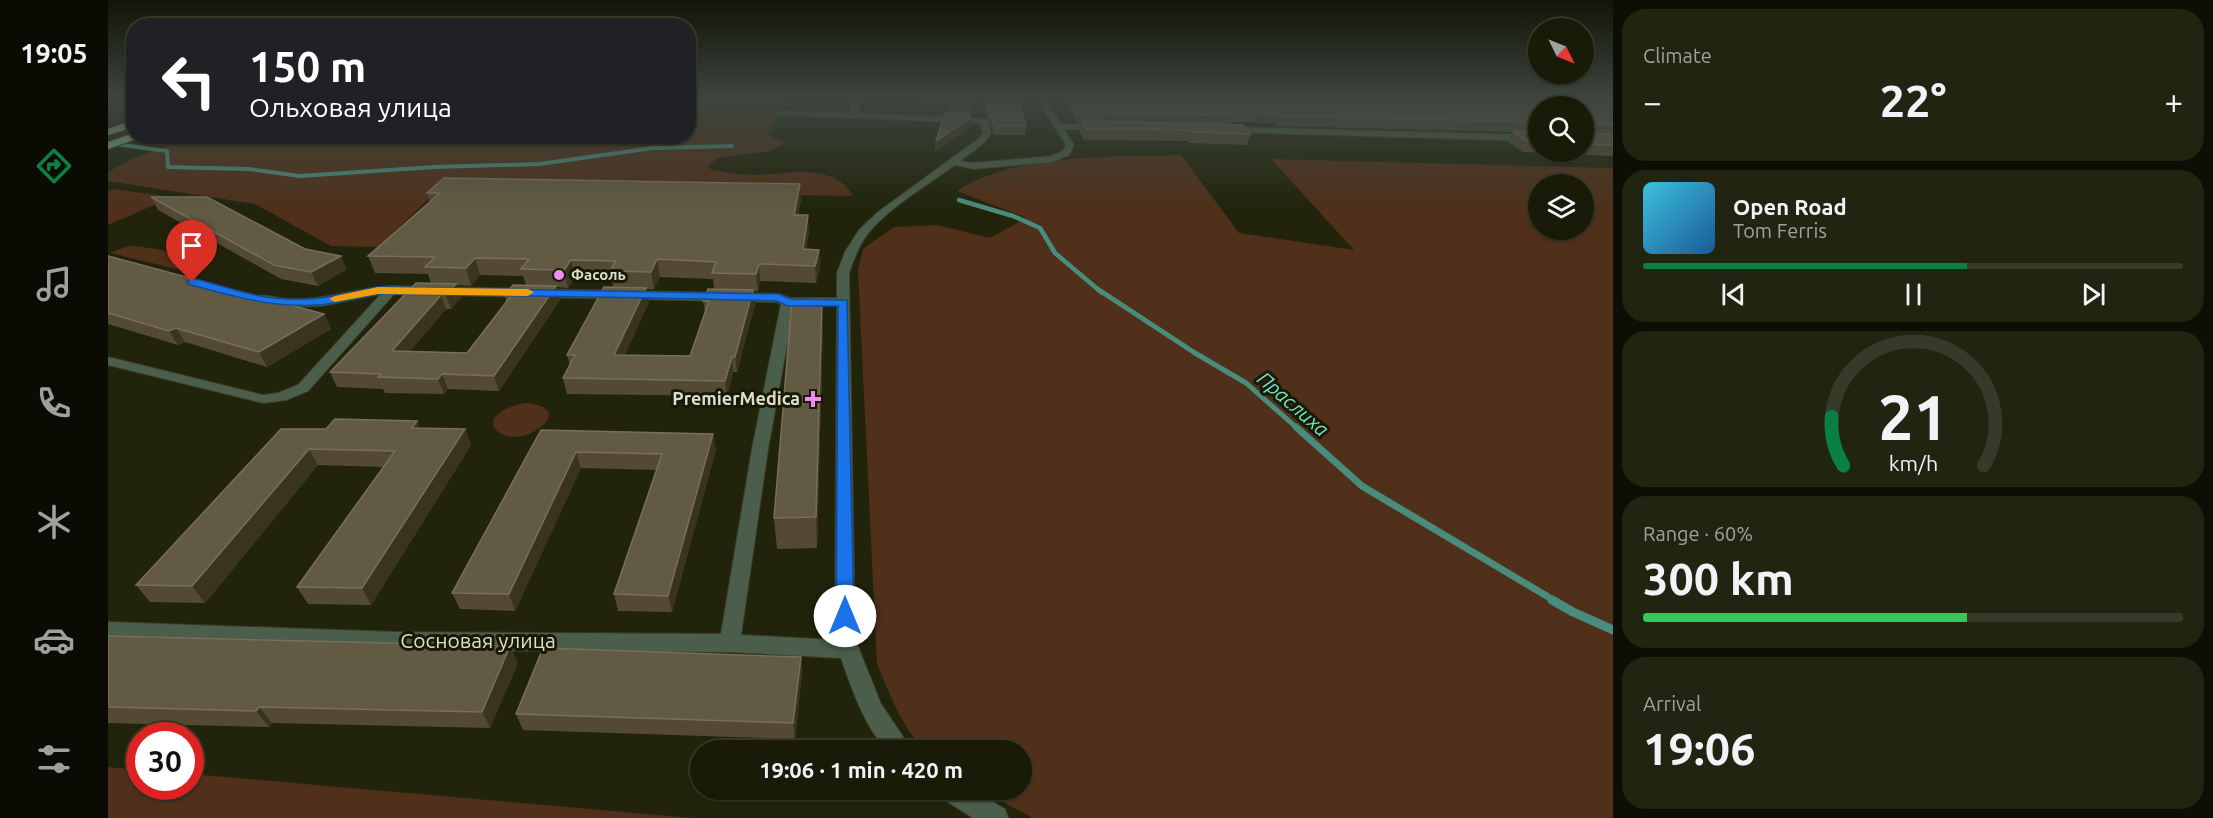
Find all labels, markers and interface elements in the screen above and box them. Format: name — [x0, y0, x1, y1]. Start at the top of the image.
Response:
north arrow — [1528, 18, 1594, 84]
map controls — [1528, 18, 1594, 240]
text: 19:05 — [20, 38, 88, 68]
icon: left — [150, 42, 228, 120]
text: 150 m — [249, 43, 366, 90]
text: Climate — [1643, 44, 1712, 67]
text: 22° — [1880, 75, 1946, 126]
text: − — [1643, 83, 1662, 120]
text: + — [2164, 83, 2183, 120]
text: Ольховая улица — [249, 92, 452, 122]
button: search — [1528, 96, 1594, 162]
icon: directions — [33, 145, 75, 187]
button: layers — [1528, 174, 1594, 240]
text: Open Road — [1733, 194, 1847, 219]
text: Tom Ferris — [1733, 219, 1827, 242]
pin — [166, 220, 217, 282]
icon: arrive — [175, 229, 208, 262]
icon: music — [33, 263, 75, 305]
place label: Фасоль — [571, 266, 626, 283]
marker: Фасоль — [552, 268, 566, 282]
icon: previous — [1717, 278, 1750, 311]
icon: pause — [1897, 278, 1930, 311]
icon: next — [2077, 278, 2110, 311]
water label: Праслиха — [1253, 367, 1334, 441]
icon: phone — [33, 382, 75, 424]
text: 21 — [1878, 382, 1948, 452]
place label: PremierMedica — [672, 388, 800, 408]
marker: PremierMedica — [804, 390, 822, 408]
text: km/h — [1888, 451, 1938, 475]
icon: climate — [33, 501, 75, 543]
text: Range · 60% — [1643, 522, 1753, 545]
text: 300 km — [1643, 553, 1794, 604]
position arrow — [813, 584, 877, 648]
icon: car — [33, 619, 75, 661]
street label: Сосновая улица — [400, 628, 556, 652]
text: Arrival — [1643, 692, 1701, 715]
speed limit sign: 30 — [126, 722, 204, 800]
text: 19:06 — [1643, 723, 1756, 774]
icon: filters — [33, 738, 75, 780]
text: 19:06 · 1 min · 420 m — [759, 757, 963, 782]

